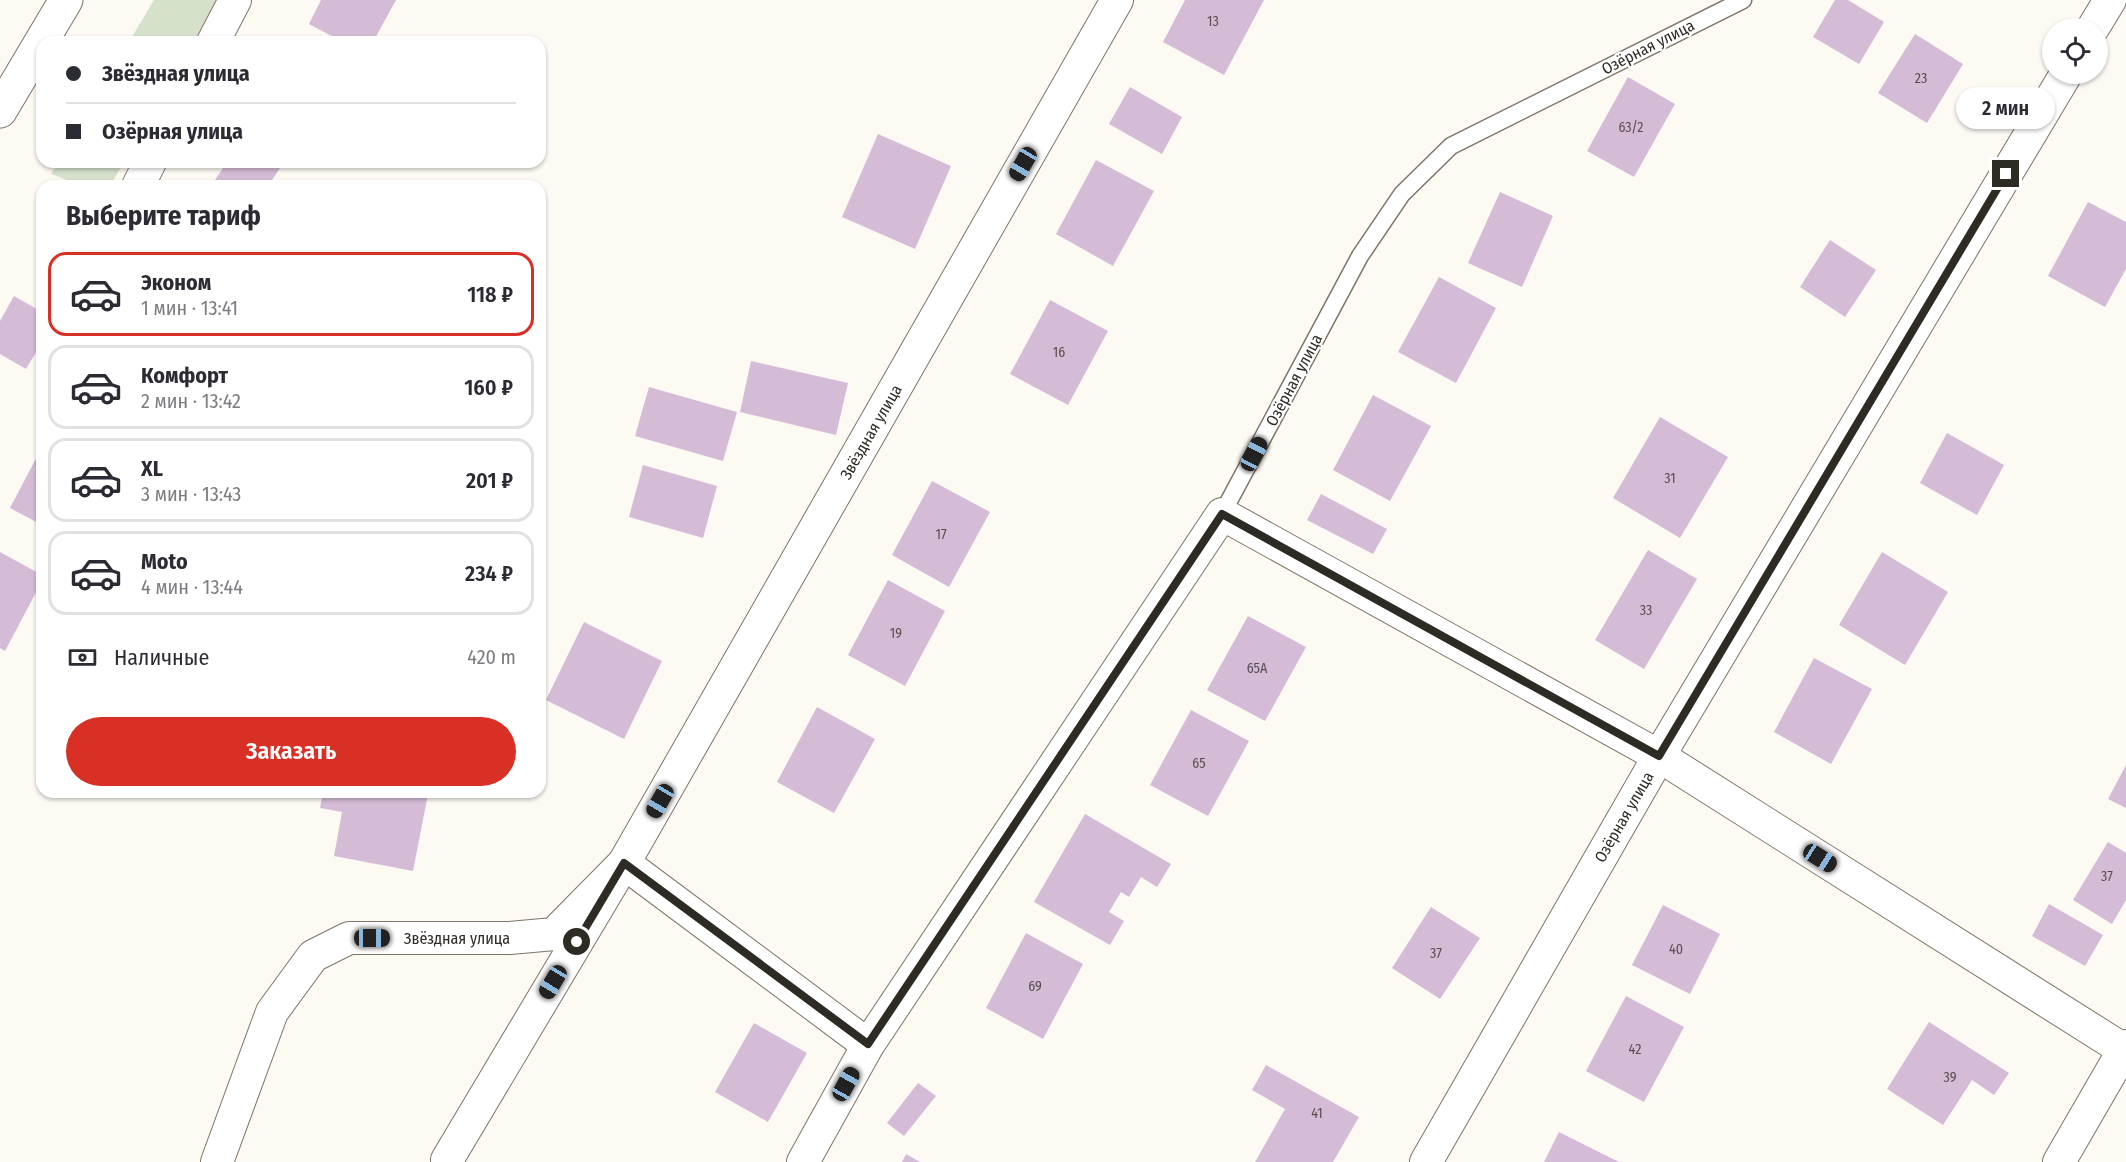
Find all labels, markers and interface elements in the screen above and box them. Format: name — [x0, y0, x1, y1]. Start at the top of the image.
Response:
house number: 13 — [1207, 13, 1219, 30]
street label: Озёрная улица — [1598, 15, 1698, 79]
map controls — [2042, 18, 2108, 84]
button: locate — [2042, 18, 2108, 84]
text: Звёздная улица — [102, 60, 250, 87]
house number: 23 — [1915, 70, 1927, 87]
callout: 2 мин — [1956, 87, 2056, 129]
text: 2 мин — [1982, 96, 2029, 120]
text: Озёрная улица — [102, 118, 243, 145]
house number: 63/2 — [1618, 119, 1644, 136]
car — [1006, 144, 1040, 184]
route end — [1992, 160, 2019, 187]
text: Выберите тариф — [66, 200, 261, 232]
icon: car — [69, 267, 123, 321]
text: Эконом — [141, 269, 211, 296]
text: 118 ₽ — [467, 281, 513, 308]
text: 1 мин · 13:41 — [141, 296, 238, 320]
street label: Озёрная улица — [1262, 331, 1326, 429]
house number: 16 — [1053, 344, 1065, 361]
icon: car — [69, 360, 123, 414]
text: Комфорт — [141, 362, 228, 389]
text: 160 ₽ — [464, 374, 513, 401]
street label: Звёздная улица — [836, 381, 906, 483]
text: 2 мин · 13:42 — [141, 389, 241, 413]
car — [1238, 434, 1270, 474]
icon: car — [69, 453, 123, 507]
text: XL — [141, 455, 163, 482]
text: 201 ₽ — [466, 467, 513, 494]
house number: 31 — [1664, 470, 1676, 487]
text: 3 мин · 13:43 — [141, 482, 241, 506]
house number: 17 — [935, 526, 947, 543]
icon: car — [69, 546, 123, 600]
text: Moto — [141, 548, 188, 575]
text: 234 ₽ — [465, 560, 513, 587]
text: 4 мин · 13:44 — [141, 575, 243, 599]
house number: 33 — [1640, 602, 1652, 619]
house number: 19 — [890, 625, 902, 642]
icon: cash — [66, 641, 99, 674]
text: Наличные — [114, 644, 209, 671]
text: 420 m — [467, 645, 516, 669]
house number: 65А — [1247, 660, 1268, 677]
button: Заказать — [66, 717, 516, 786]
house number: 65 — [1192, 755, 1206, 772]
street label: Озёрная улица — [1590, 768, 1658, 866]
car — [643, 781, 677, 821]
car — [1800, 841, 1840, 875]
house number: 37 — [2101, 868, 2113, 885]
route start — [563, 928, 590, 955]
car — [354, 929, 390, 947]
street label: Звёздная улица — [404, 929, 510, 948]
house number: 40 — [1669, 941, 1683, 958]
house number: 37 — [1430, 945, 1442, 962]
car — [536, 962, 570, 1002]
house number: 69 — [1028, 978, 1042, 995]
house number: 42 — [1629, 1041, 1641, 1058]
car — [829, 1064, 863, 1104]
house number: 39 — [1944, 1069, 1957, 1086]
house number: 41 — [1311, 1105, 1323, 1122]

